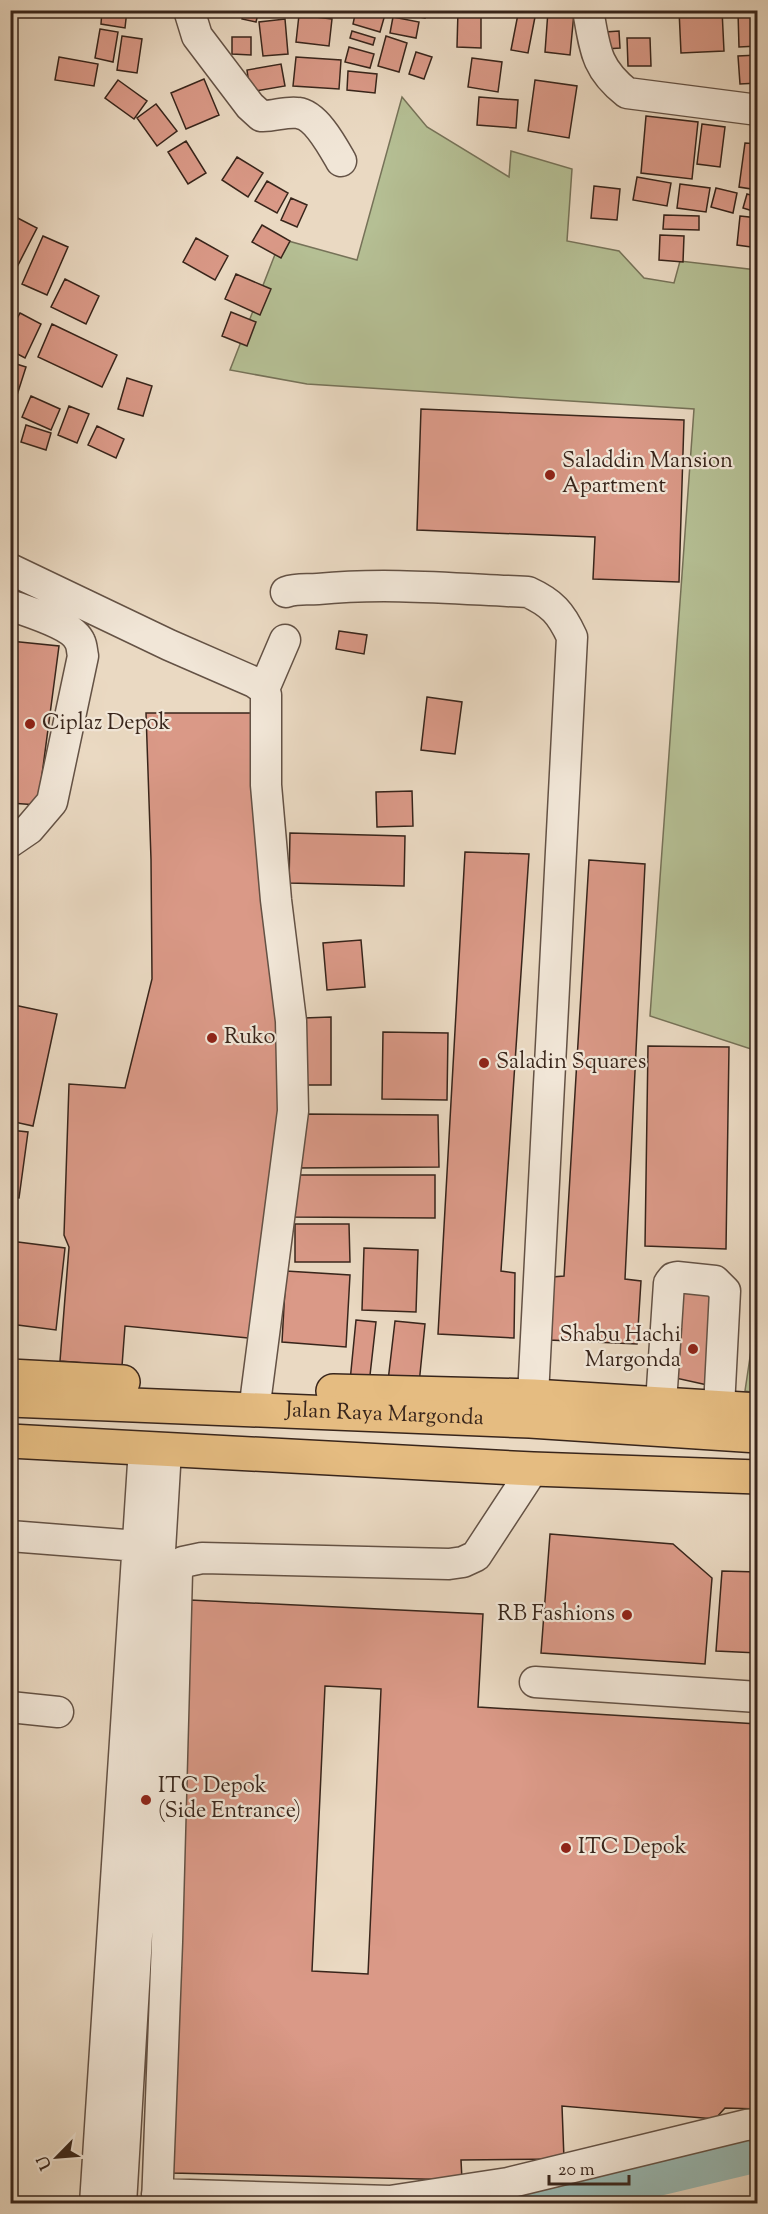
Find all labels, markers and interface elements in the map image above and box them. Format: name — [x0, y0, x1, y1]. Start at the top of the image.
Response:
place label: Saladdin Mansion Apartment — [562, 446, 733, 503]
marker: Saladdin Mansion Apartment — [543, 468, 557, 482]
place label: Ciplaz Depok — [42, 708, 171, 740]
marker: Ciplaz Depok — [23, 717, 37, 731]
place label: Ruko — [224, 1022, 275, 1054]
marker: Ruko — [205, 1031, 219, 1045]
place label: Saladin Squares — [496, 1047, 646, 1079]
marker: Saladin Squares — [477, 1056, 491, 1070]
place label: Shabu Hachi Margonda — [559, 1320, 681, 1377]
marker: Shabu Hachi Margonda — [686, 1342, 700, 1356]
street label: Jalan Raya Margonda — [284, 1395, 484, 1435]
place label: RB Fashions — [497, 1599, 615, 1631]
marker: RB Fashions — [620, 1608, 634, 1622]
place label: ITC Depok (Side Entrance) — [158, 1771, 301, 1828]
marker: ITC Depok (Side Entrance) — [139, 1793, 153, 1807]
place label: ITC Depok — [578, 1832, 687, 1864]
marker: ITC Depok — [559, 1841, 573, 1855]
north arrow — [27, 2127, 87, 2187]
scale bar — [549, 2148, 628, 2186]
text: U — [32, 2151, 59, 2173]
text: 20 m — [558, 2158, 595, 2184]

